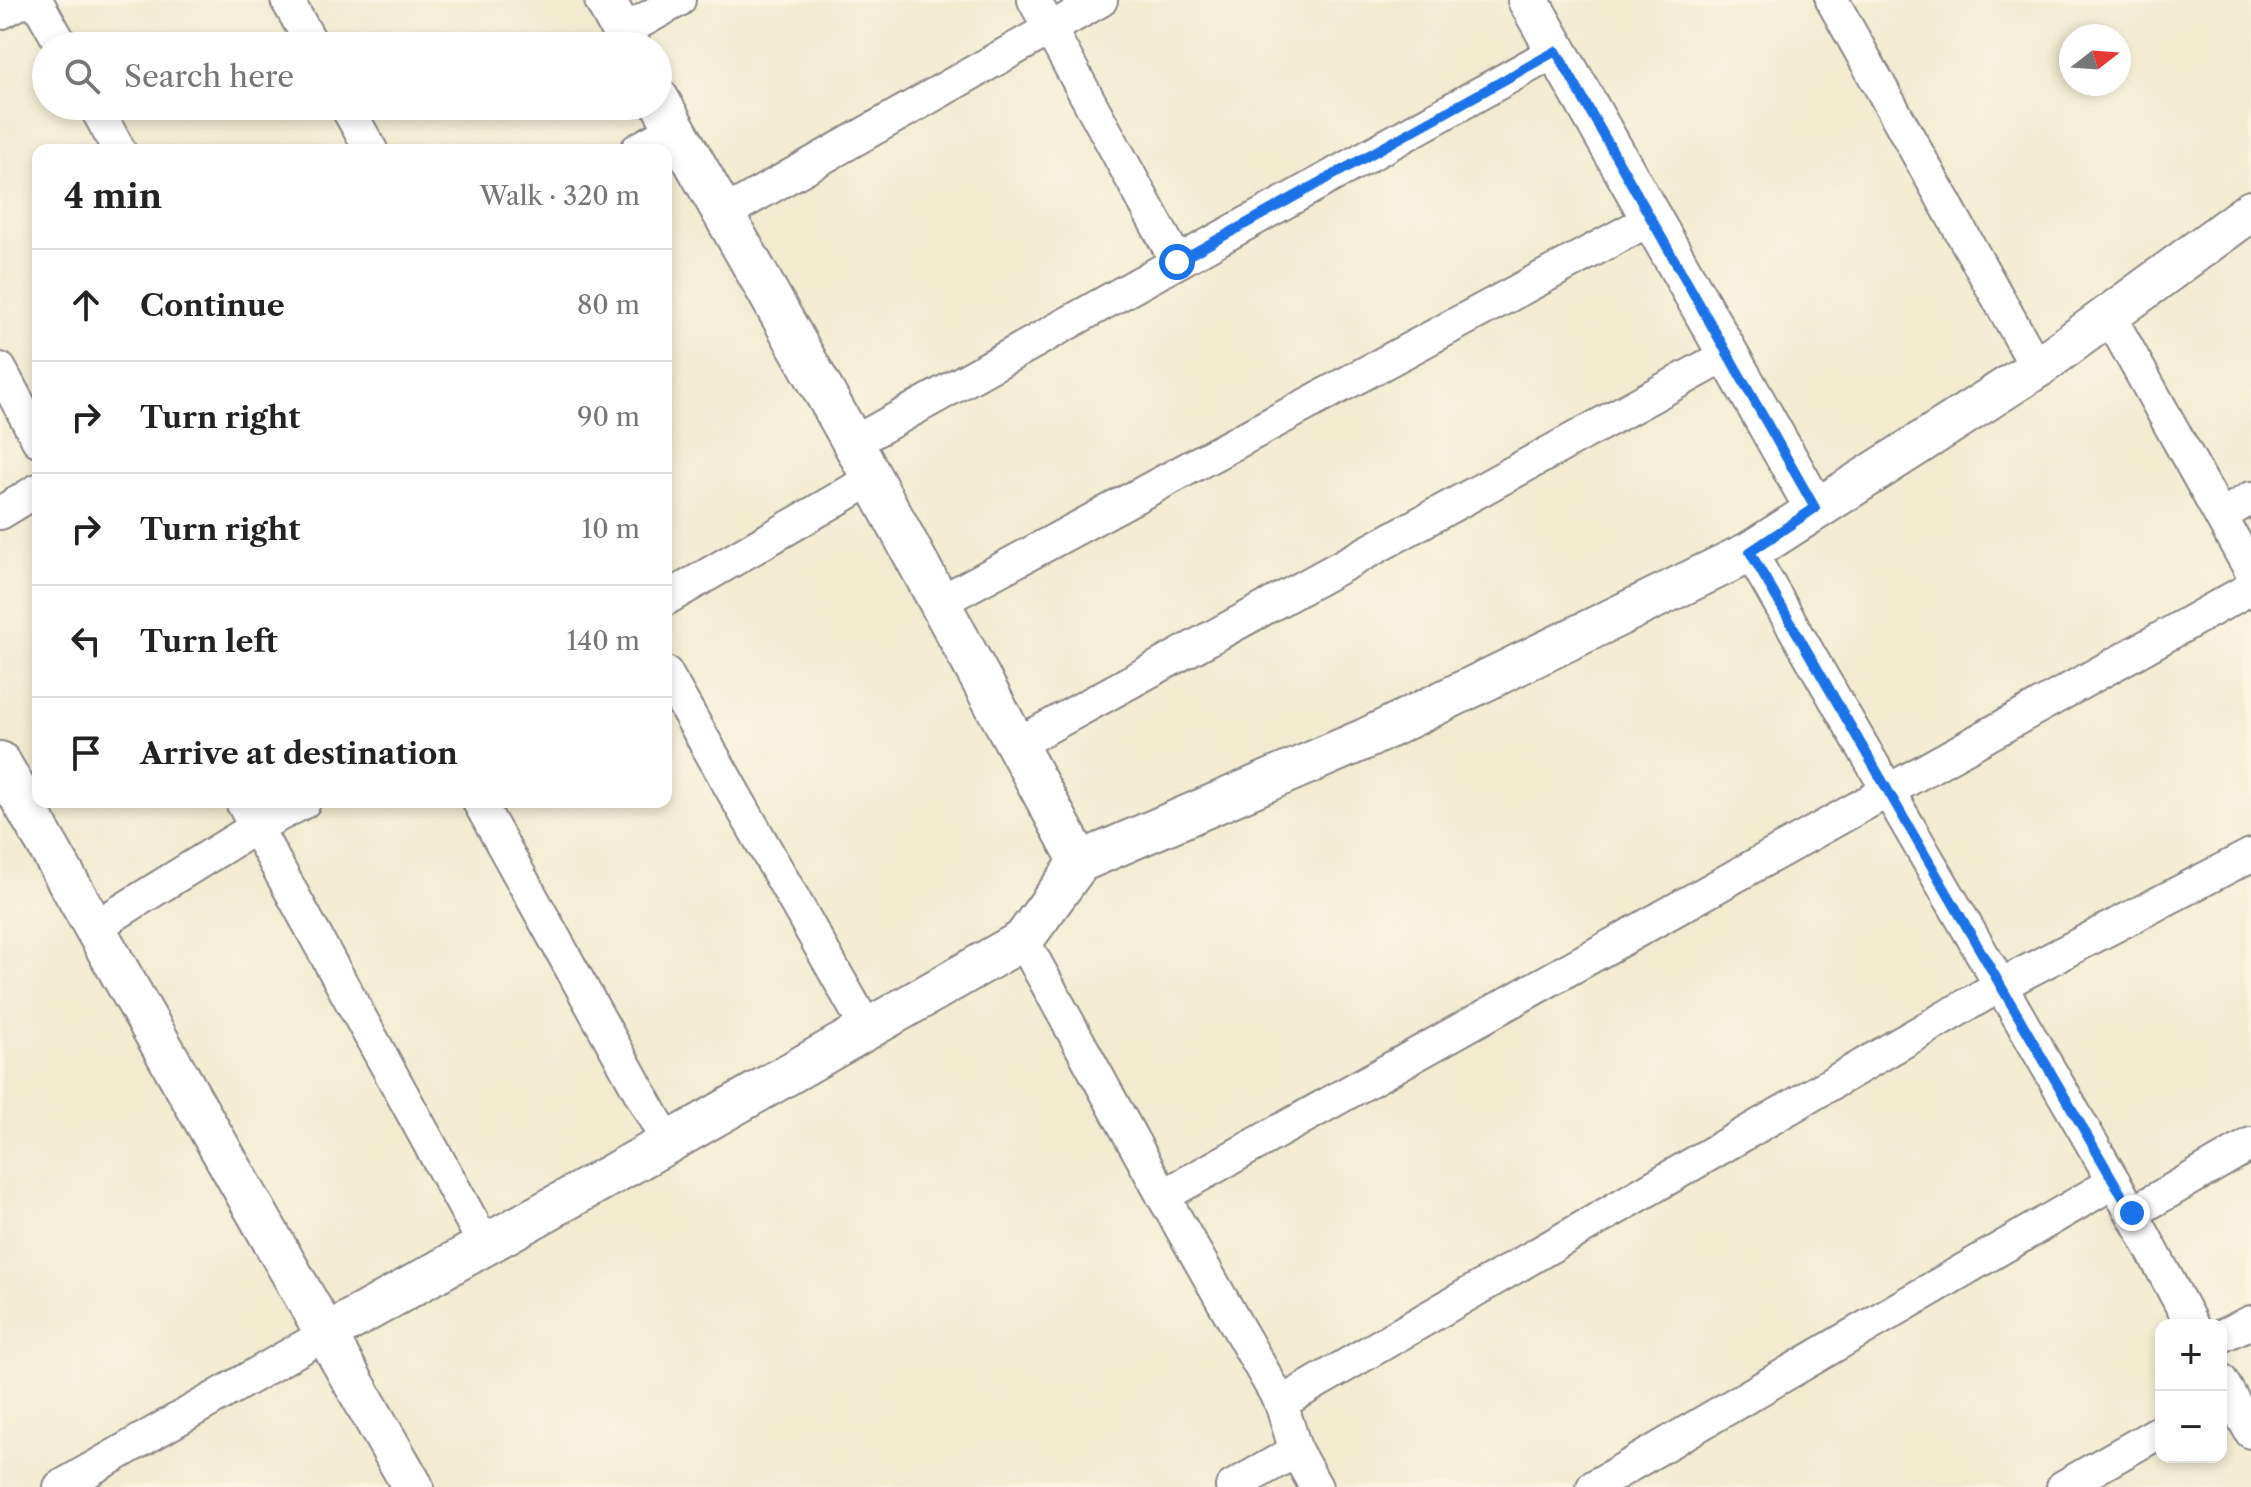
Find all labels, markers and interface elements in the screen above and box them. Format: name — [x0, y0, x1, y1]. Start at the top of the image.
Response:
north arrow — [2059, 24, 2131, 96]
search box — [32, 32, 672, 120]
icon: search — [60, 54, 104, 98]
text: Search here — [124, 58, 294, 95]
text: 4 min — [64, 175, 162, 217]
text: Walk · 320 m — [480, 180, 640, 212]
route start — [1159, 244, 1195, 280]
icon: ahead — [64, 283, 108, 327]
text: Continue — [140, 287, 285, 324]
text: 80 m — [577, 289, 640, 321]
icon: right — [64, 395, 108, 439]
text: Turn right — [140, 399, 300, 436]
text: 90 m — [577, 401, 640, 433]
icon: right — [64, 507, 108, 551]
text: Turn right — [140, 511, 300, 548]
text: 10 m — [581, 513, 640, 545]
icon: left — [64, 619, 108, 663]
text: Turn left — [140, 623, 277, 660]
text: 140 m — [566, 625, 640, 657]
icon: arrive — [64, 731, 108, 775]
text: Arrive at destination — [140, 735, 458, 772]
route end — [2114, 1195, 2150, 1231]
map controls — [2155, 1319, 2227, 1463]
button: + — [2155, 1319, 2227, 1391]
button: − — [2155, 1391, 2227, 1463]

